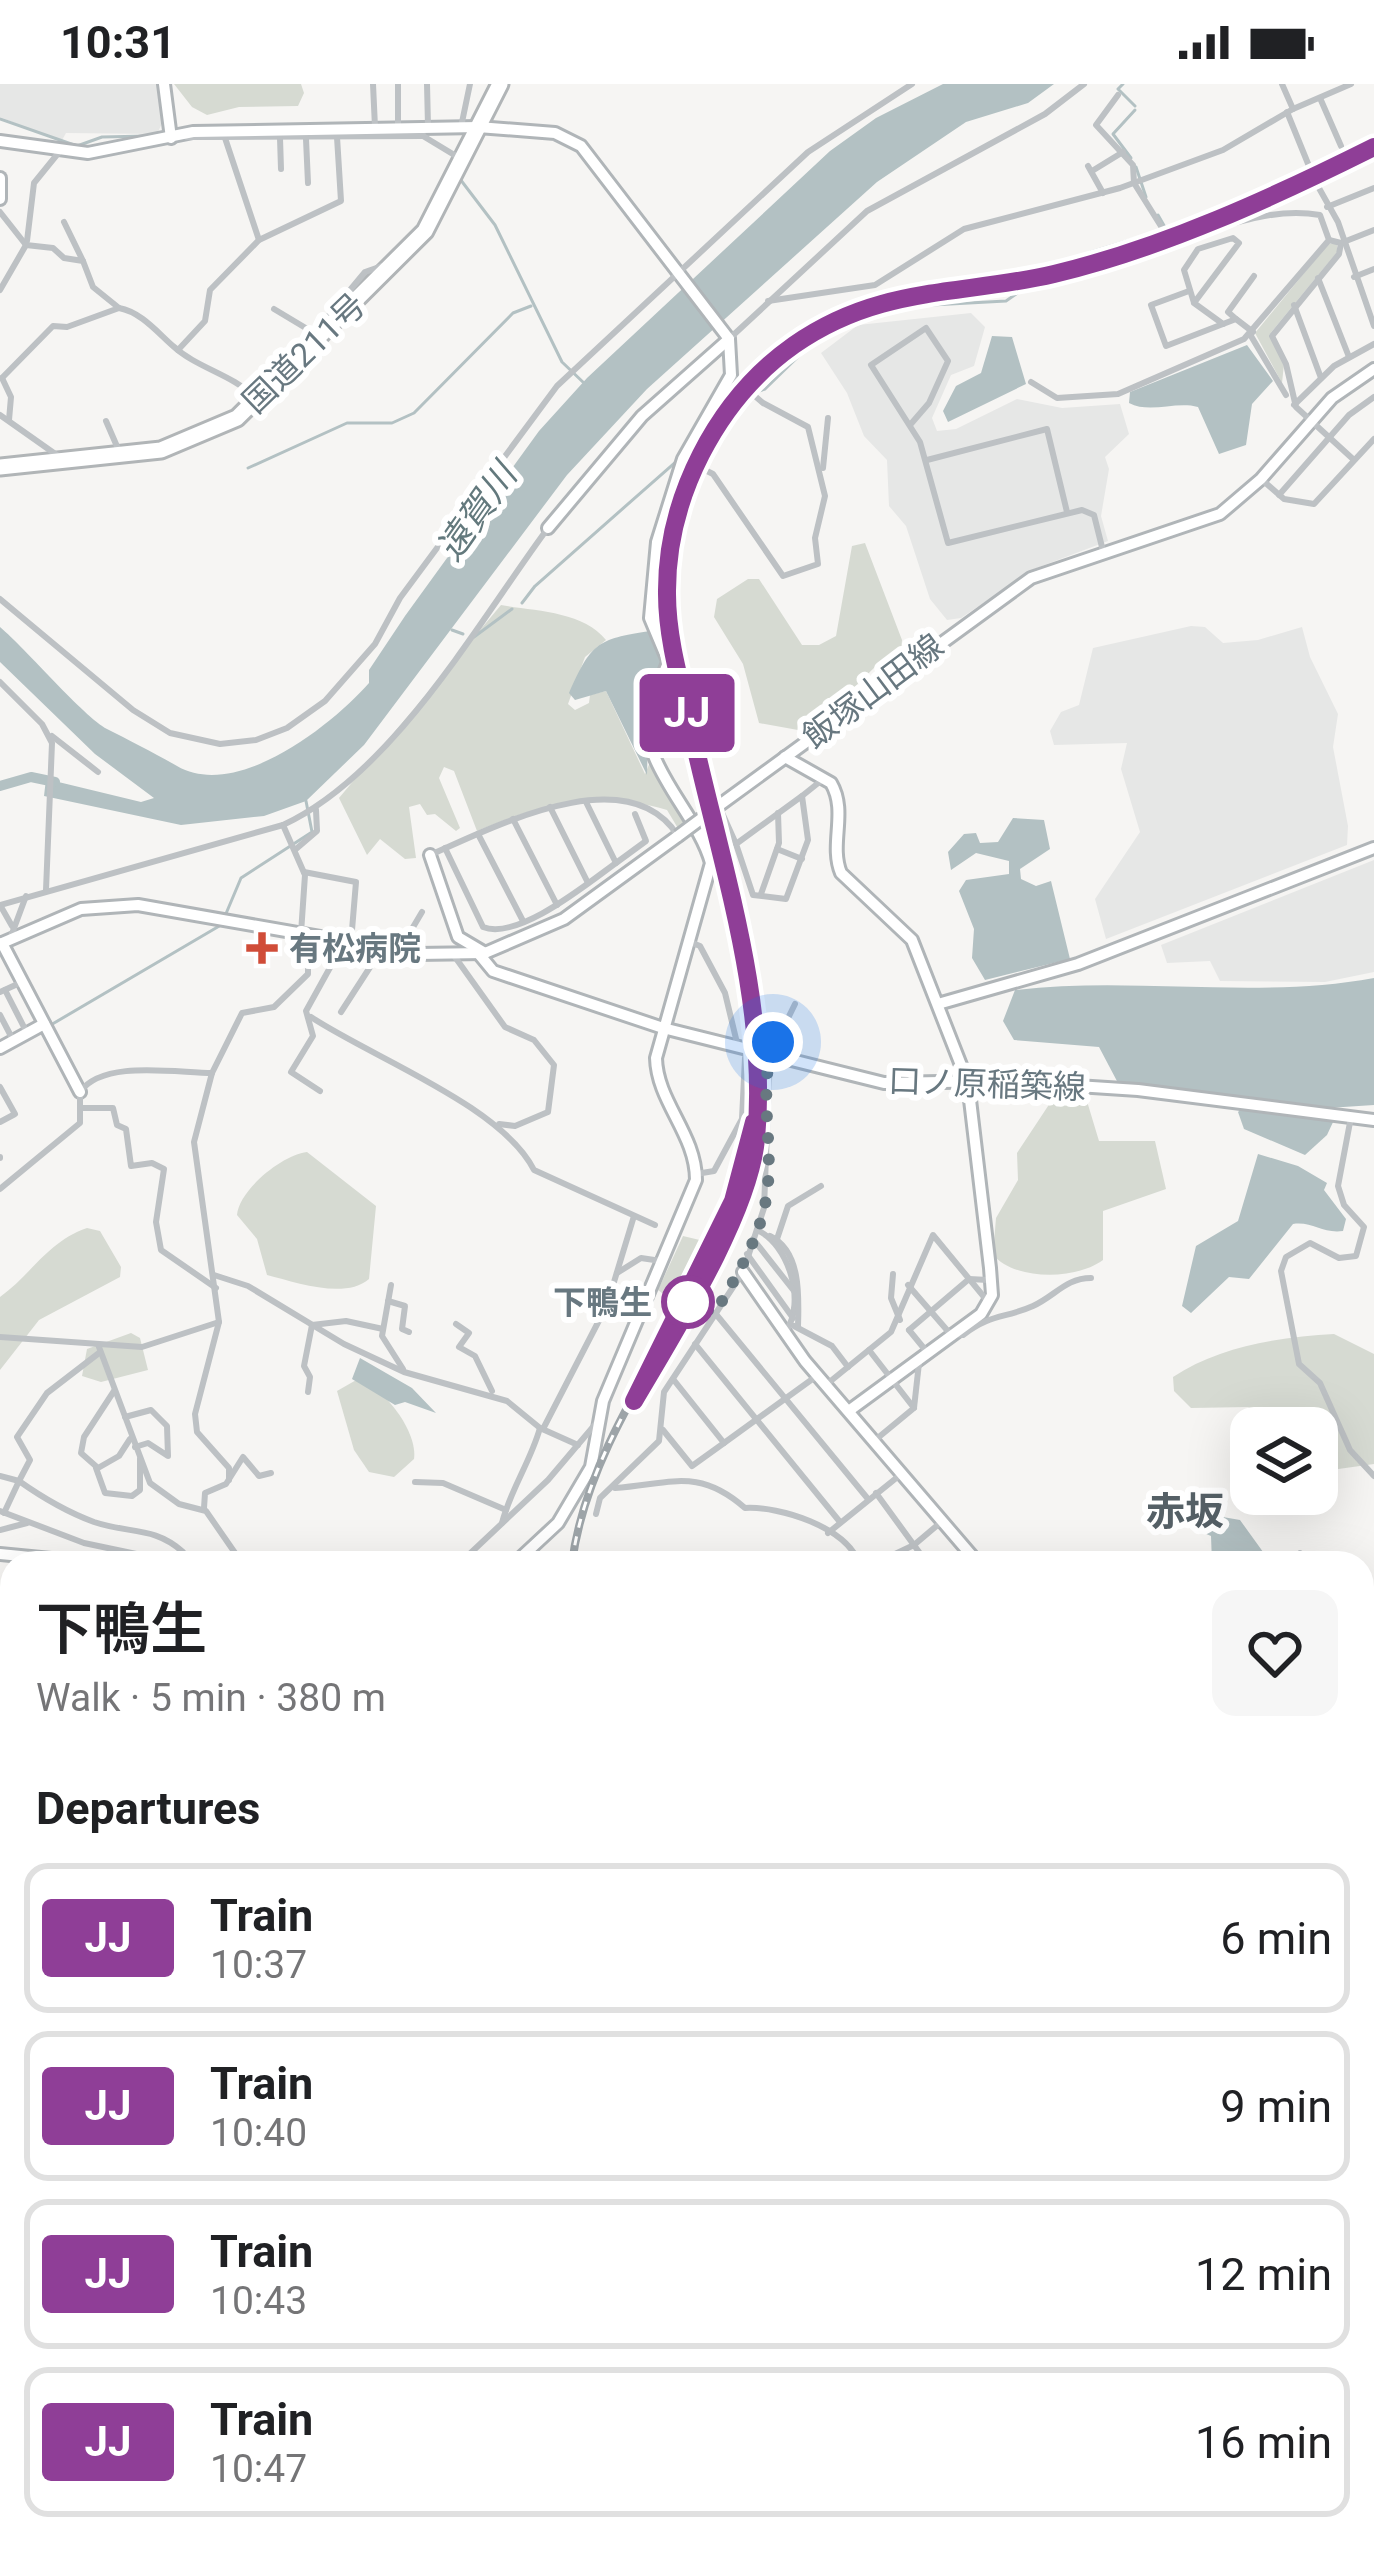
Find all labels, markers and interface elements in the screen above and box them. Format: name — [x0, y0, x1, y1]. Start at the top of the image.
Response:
text: 10:31 — [60, 16, 176, 69]
street label: 国道211号 — [235, 285, 373, 421]
water label: 遠賀川 — [429, 452, 527, 568]
street label: 飯塚山田線 — [795, 626, 951, 756]
line badge: JJ — [633, 674, 741, 752]
text: JJ — [664, 688, 710, 737]
place label: 有松病院 — [289, 929, 421, 968]
marker: 有松病院 — [246, 932, 278, 964]
your location — [743, 1012, 803, 1072]
street label: 口ノ原稲築線 — [887, 1061, 1087, 1107]
marker: 下鴨生 — [663, 1277, 713, 1327]
place label: 下鴨生 — [553, 1283, 652, 1322]
map controls — [1230, 1407, 1338, 1515]
button: layers — [1230, 1407, 1338, 1515]
district label: 赤坂 — [1146, 1489, 1224, 1535]
button: heart — [1212, 1590, 1338, 1716]
text: 下鴨生 — [36, 1596, 207, 1663]
text: Walk · 5 min · 380 m — [36, 1675, 386, 1721]
text: Departures — [36, 1782, 260, 1835]
text: Train — [210, 1889, 313, 1942]
text: 6 min — [1220, 1912, 1332, 1965]
text: JJ — [85, 1913, 131, 1962]
text: 10:37 — [210, 1942, 307, 1988]
text: Train — [210, 2057, 313, 2110]
text: 9 min — [1220, 2080, 1332, 2133]
text: JJ — [85, 2081, 131, 2130]
text: 10:40 — [210, 2110, 307, 2156]
text: Train — [210, 2225, 313, 2278]
text: 12 min — [1195, 2248, 1332, 2301]
text: JJ — [85, 2249, 131, 2298]
text: 10:43 — [210, 2278, 307, 2324]
text: Train — [210, 2393, 313, 2446]
text: 16 min — [1195, 2416, 1332, 2469]
text: JJ — [85, 2417, 131, 2466]
text: 10:47 — [210, 2446, 307, 2492]

